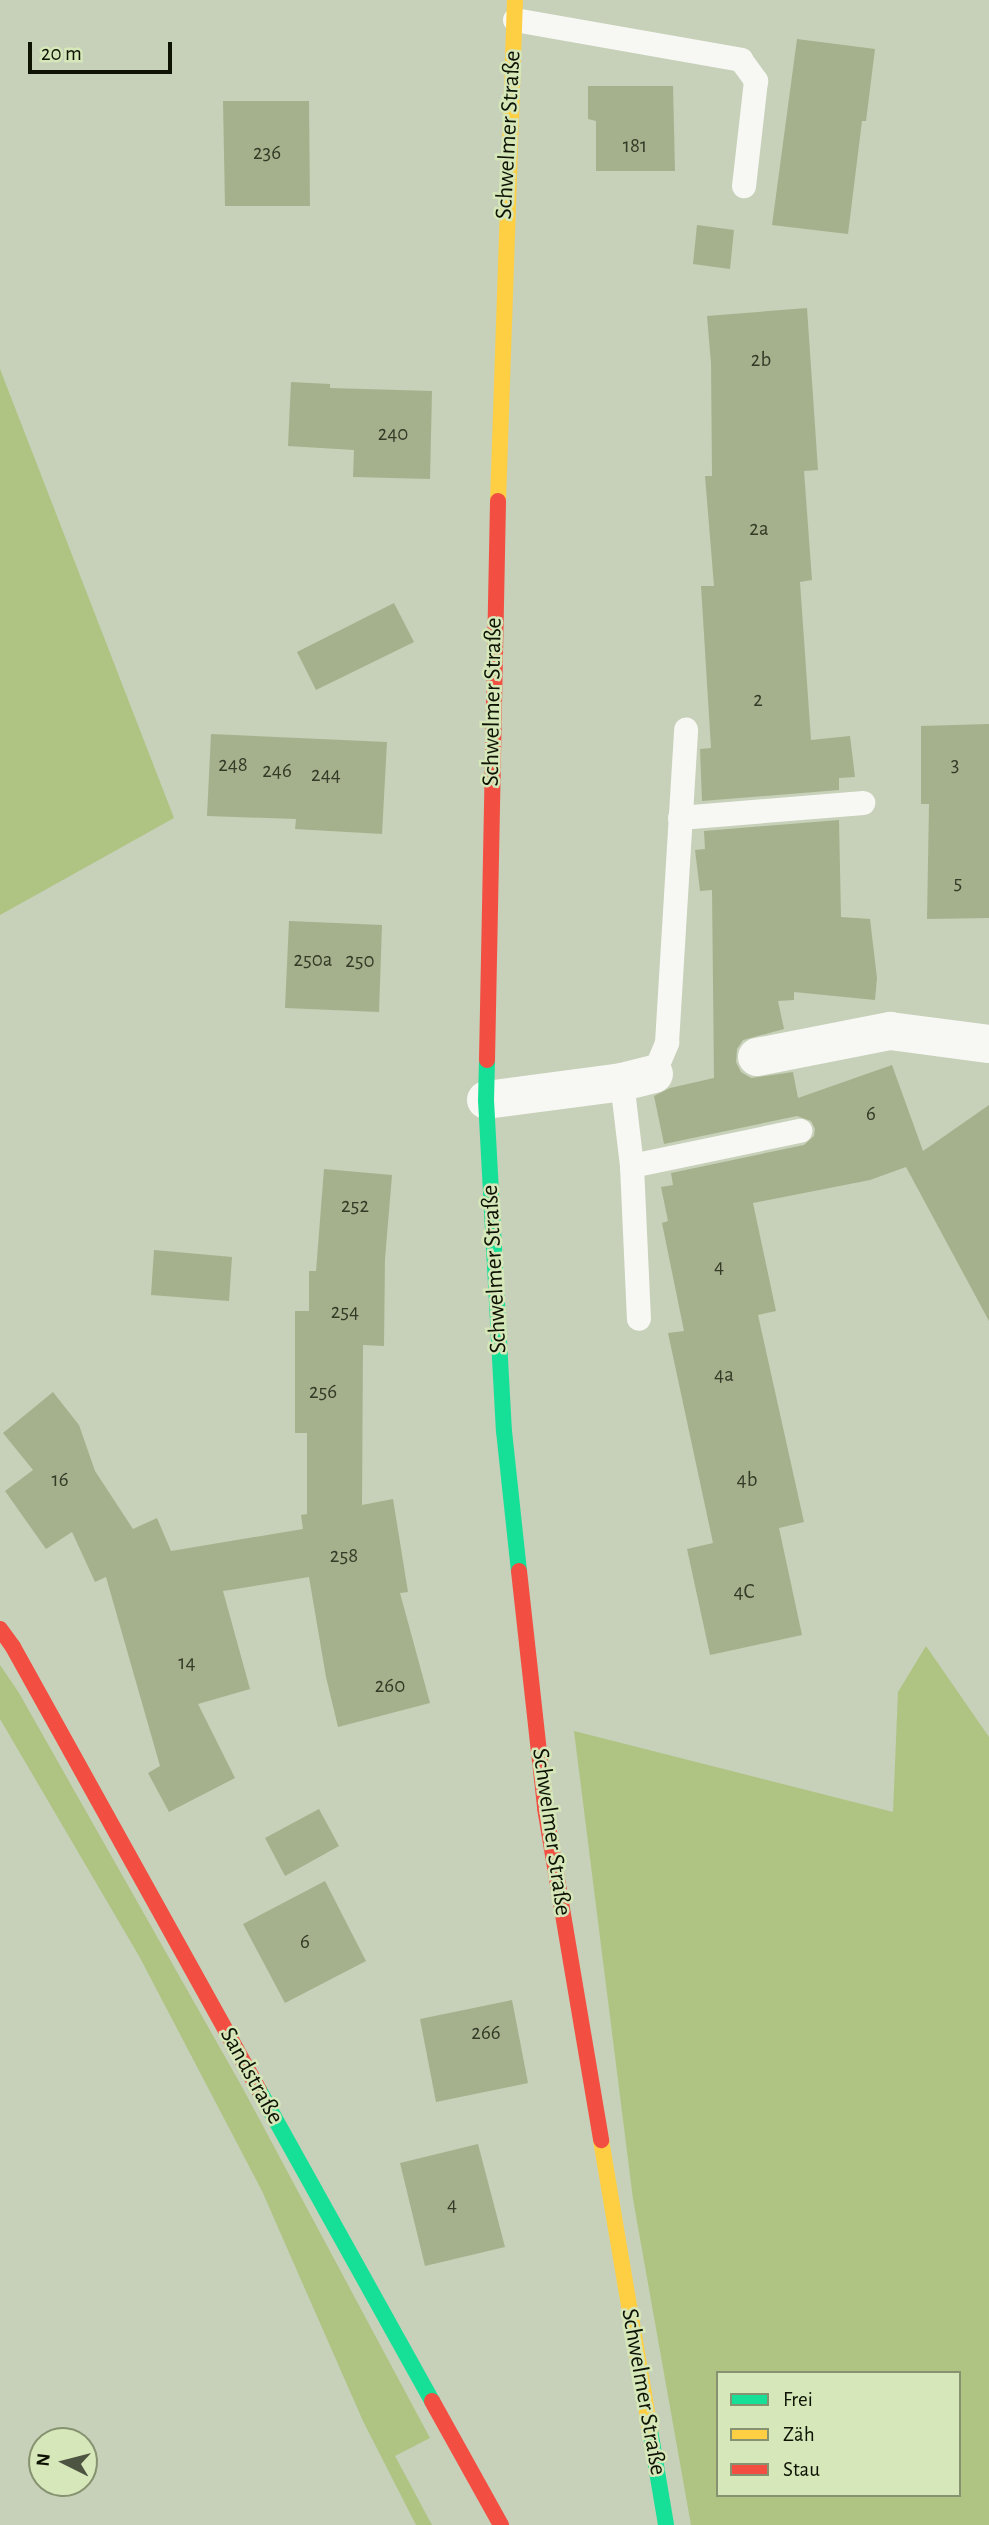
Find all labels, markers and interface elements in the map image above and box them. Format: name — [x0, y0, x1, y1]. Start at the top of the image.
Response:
scale bar — [32, 28, 175, 72]
text: 20 m — [41, 43, 82, 64]
street label: Schwelmer Straße — [490, 50, 528, 220]
house number: 181 — [623, 133, 647, 159]
house number: 236 — [253, 140, 281, 166]
house number: 2b — [751, 347, 771, 373]
house number: 240 — [378, 421, 408, 447]
house number: 2a — [749, 516, 769, 542]
street label: Schwelmer Straße — [477, 617, 509, 787]
house number: 2 — [753, 687, 763, 713]
house number: 248 — [218, 752, 248, 778]
house number: 3 — [951, 752, 959, 778]
house number: 246 — [262, 758, 292, 784]
house number: 244 — [311, 762, 341, 788]
house number: 5 — [954, 870, 962, 896]
house number: 250a — [293, 947, 333, 973]
house number: 250 — [345, 948, 375, 974]
house number: 6 — [866, 1101, 876, 1127]
street label: Schwelmer Straße — [476, 1184, 514, 1354]
house number: 252 — [341, 1193, 369, 1219]
house number: 4 — [714, 1254, 724, 1280]
house number: 254 — [331, 1299, 359, 1325]
house number: 4a — [714, 1362, 734, 1388]
house number: 256 — [309, 1379, 337, 1405]
house number: 16 — [51, 1467, 69, 1493]
house number: 4b — [737, 1467, 757, 1493]
house number: 258 — [330, 1543, 358, 1569]
house number: 4C — [733, 1579, 755, 1605]
house number: 14 — [178, 1650, 196, 1676]
house number: 260 — [375, 1673, 405, 1699]
street label: Schwelmer Straße — [525, 1746, 577, 1918]
house number: 6 — [300, 1929, 310, 1955]
house number: 266 — [471, 2020, 501, 2046]
street label: Sandstraße — [213, 2023, 289, 2129]
house number: 4 — [447, 2192, 457, 2218]
street label: Schwelmer Straße — [614, 2306, 672, 2478]
legend — [716, 2371, 961, 2497]
text: Frei — [783, 2389, 813, 2410]
text: Zäh — [783, 2424, 815, 2445]
north arrow — [28, 2427, 98, 2497]
text: N — [33, 2452, 54, 2468]
text: Stau — [783, 2459, 820, 2480]

